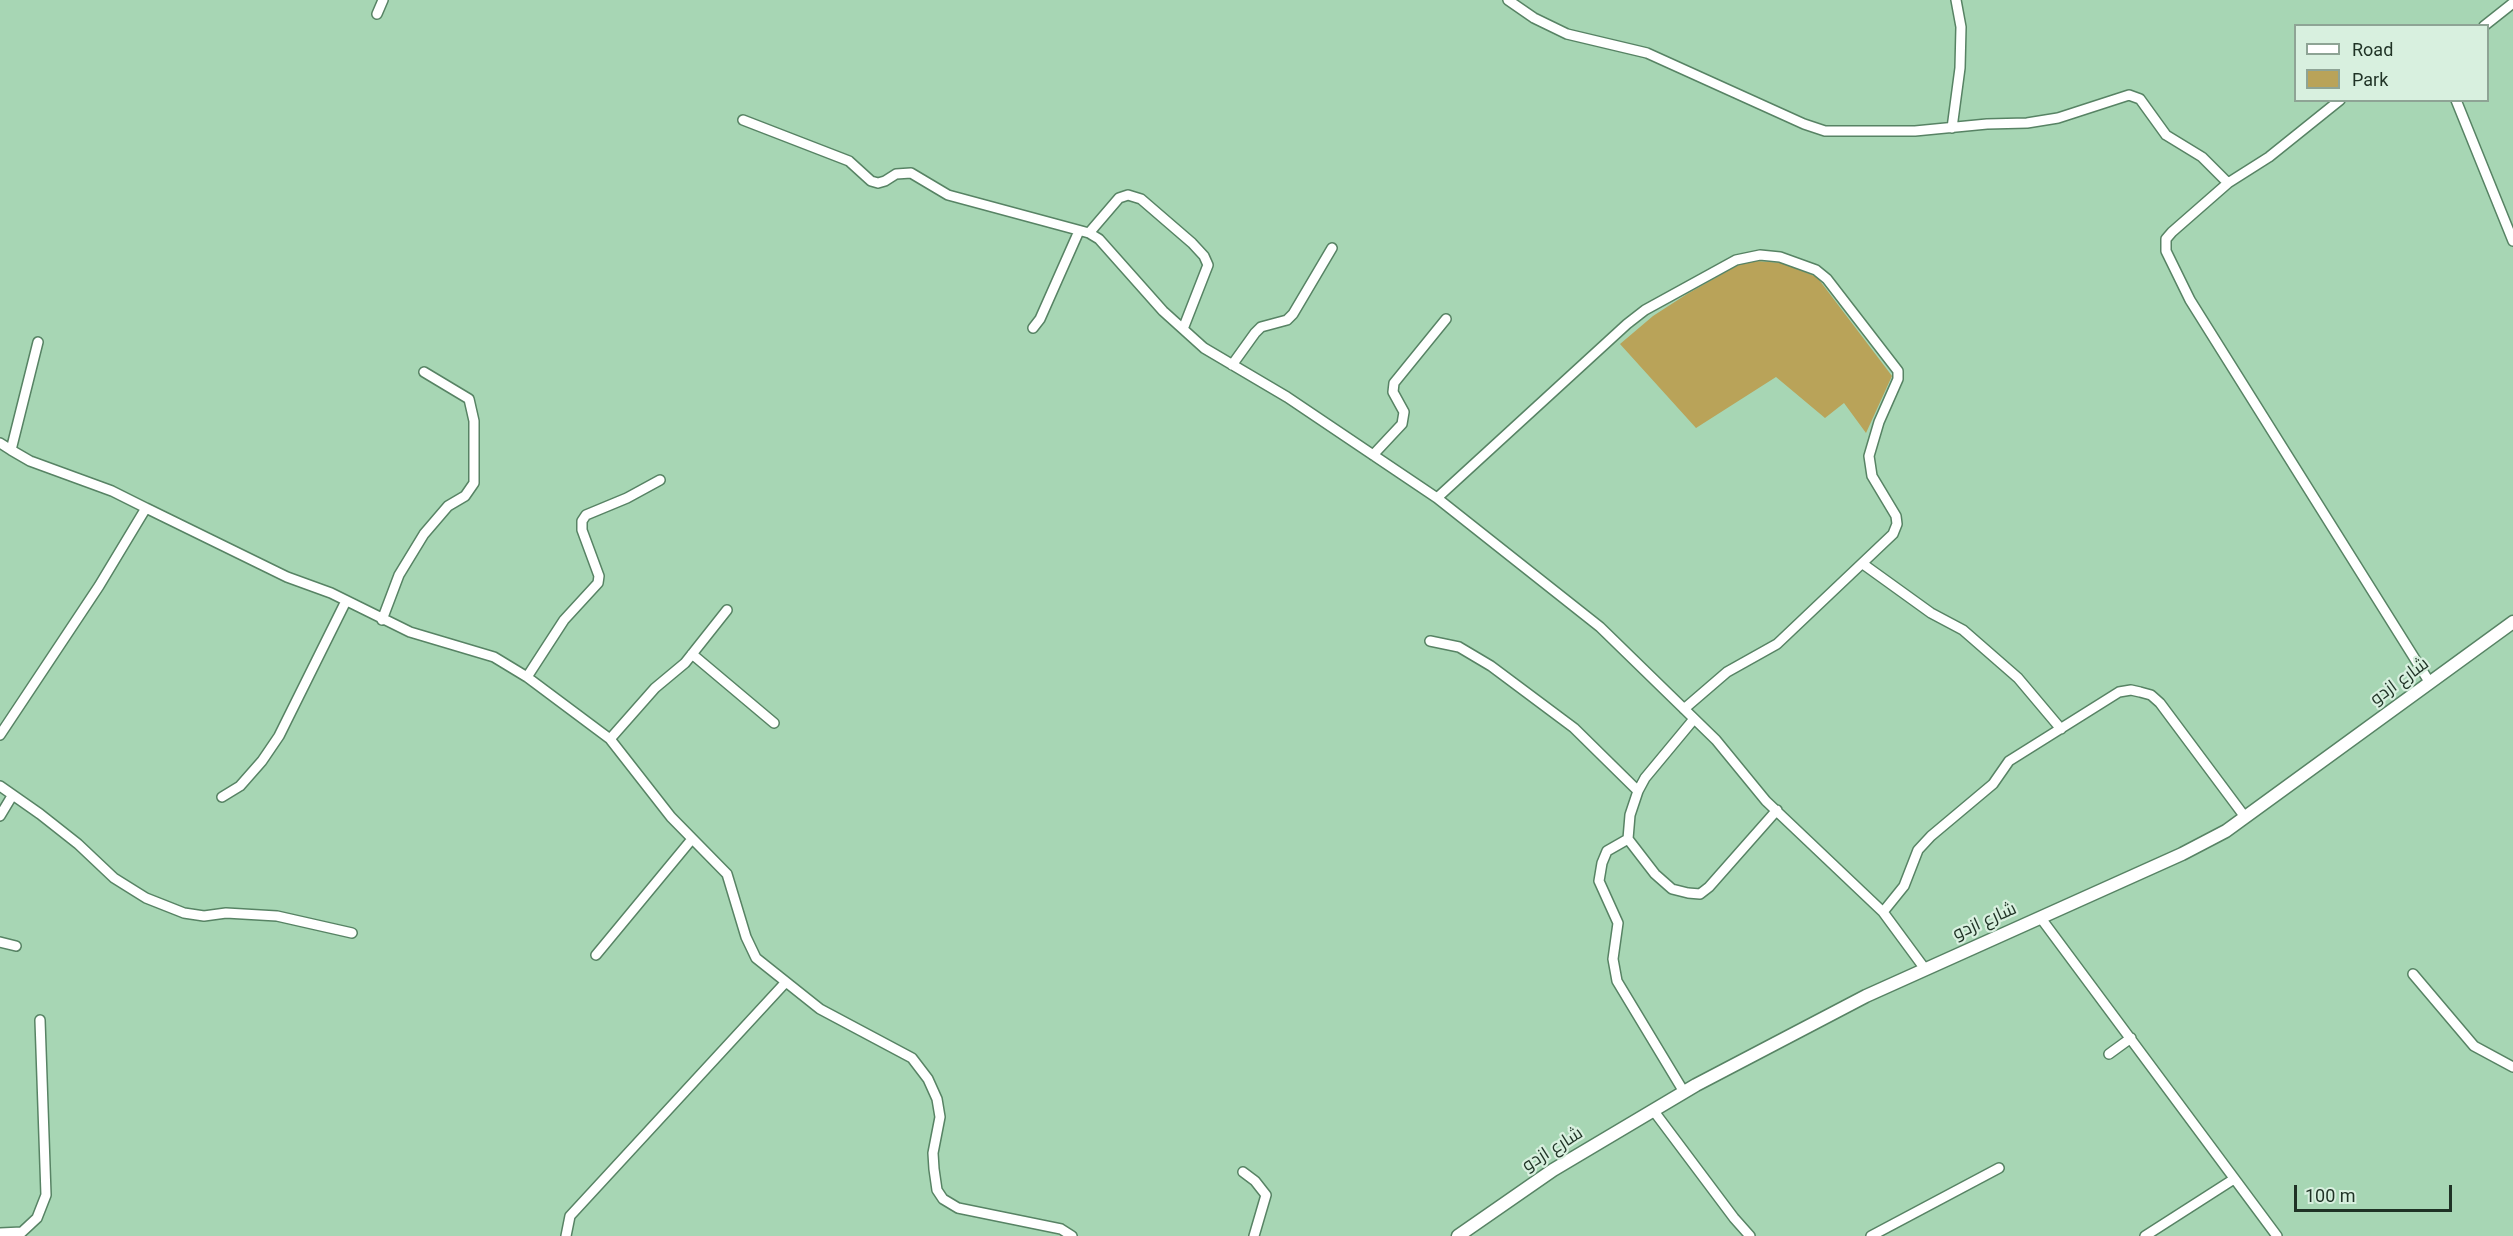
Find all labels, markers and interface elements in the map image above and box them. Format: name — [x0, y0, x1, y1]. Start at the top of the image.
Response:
legend — [2294, 24, 2489, 102]
text: Road — [2352, 39, 2393, 60]
text: Park — [2352, 69, 2388, 90]
street label: شارع ازدو — [2366, 653, 2434, 711]
street label: شارع ازدو — [1950, 898, 2020, 946]
street label: شارع ازدو — [1519, 1123, 1587, 1177]
scale bar — [2297, 1173, 2454, 1211]
text: 100 m — [2305, 1185, 2356, 1206]

